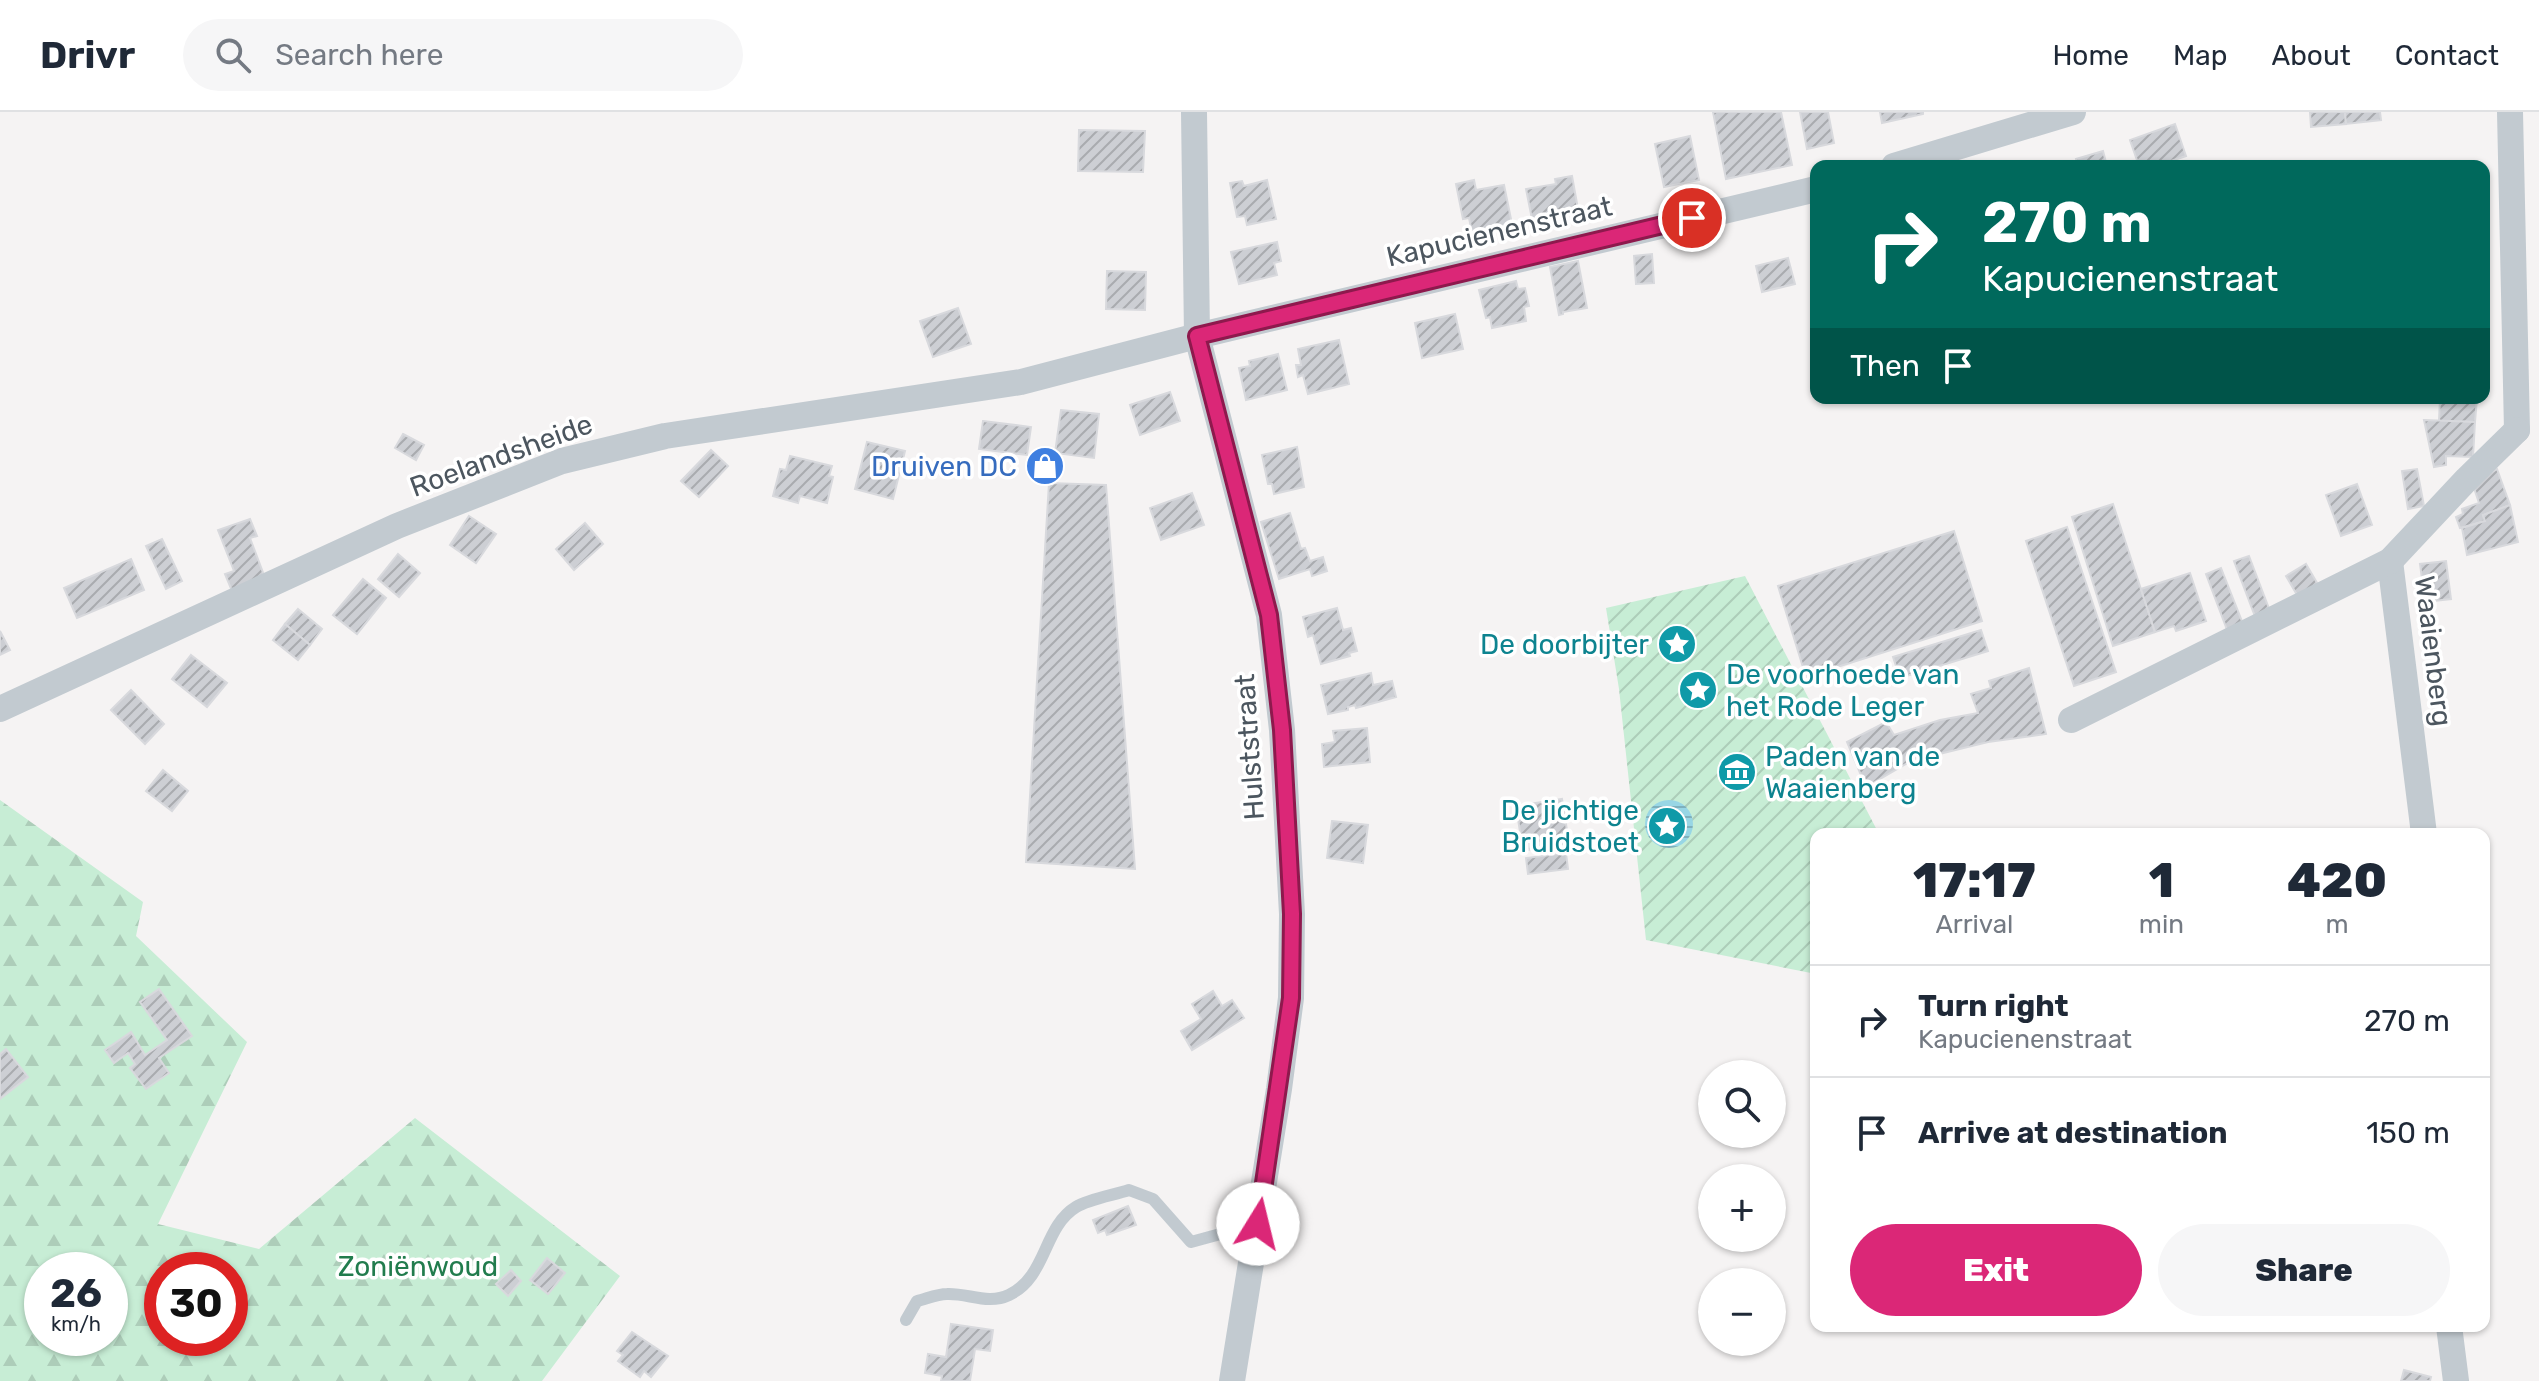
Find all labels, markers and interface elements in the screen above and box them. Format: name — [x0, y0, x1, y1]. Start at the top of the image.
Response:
search box — [183, 19, 743, 91]
text: Drivr — [40, 32, 135, 78]
icon: search — [211, 33, 255, 77]
text: Search here — [275, 37, 444, 73]
text: Home — [2052, 39, 2129, 72]
text: Map — [2173, 39, 2227, 72]
text: About — [2271, 39, 2351, 72]
text: Contact — [2395, 39, 2499, 72]
pin — [1658, 184, 1726, 252]
street label: Kapucienenstraat — [1383, 189, 1615, 273]
text: 270 m — [1982, 190, 2152, 256]
icon: right — [1850, 192, 1954, 296]
icon: arrive — [1670, 196, 1714, 240]
text: Kapucienenstraat — [1982, 257, 2278, 300]
icon: arrive — [1936, 344, 1980, 388]
text: Then — [1850, 348, 1920, 384]
street label: Roelandsheide — [405, 407, 597, 504]
shop icon: Druiven DC — [1024, 445, 1066, 487]
place label: Druiven DC — [871, 450, 1017, 483]
street label: Waaienberg — [2408, 574, 2459, 728]
place icon: De doorbijter — [1656, 623, 1698, 665]
place label: De doorbijter — [1480, 628, 1649, 661]
place label: De voorhoede van het Rode Leger — [1726, 658, 1960, 723]
place icon: De voorhoede van het Rode Leger — [1677, 669, 1719, 711]
street label: Hulststraat — [1228, 673, 1271, 821]
place label: Paden van de Waaienberg — [1765, 740, 1940, 805]
museum icon: Paden van de Waaienberg — [1716, 751, 1758, 793]
place label: De jichtige Bruidstoet — [1501, 794, 1639, 859]
place icon: De jichtige Bruidstoet — [1646, 805, 1688, 847]
text: 17:17 — [1913, 852, 2036, 909]
text: 1 — [2149, 852, 2174, 909]
text: 420 — [2287, 852, 2387, 909]
text: Arrival — [1935, 909, 2013, 940]
text: min — [2139, 909, 2184, 940]
text: m — [2325, 909, 2349, 940]
text: Turn right — [1918, 988, 2069, 1024]
icon: right — [1850, 999, 1894, 1043]
text: 270 m — [2364, 1003, 2450, 1039]
text: Kapucienenstraat — [1918, 1024, 2132, 1055]
map controls — [1698, 1060, 1786, 1356]
button: search — [1698, 1060, 1786, 1148]
icon: arrive — [1850, 1111, 1894, 1155]
text: Arrive at destination — [1918, 1115, 2228, 1151]
text: 150 m — [2366, 1115, 2450, 1151]
button: + — [1698, 1164, 1786, 1252]
position arrow — [1216, 1182, 1300, 1266]
button: Exit — [1850, 1224, 2142, 1316]
button: Share — [2158, 1224, 2450, 1316]
park label: Zoniënwoud — [338, 1250, 498, 1283]
speed limit sign: 30 — [144, 1252, 248, 1356]
button: − — [1698, 1268, 1786, 1356]
text: 26 — [50, 1270, 102, 1317]
text: km/h — [51, 1312, 101, 1336]

